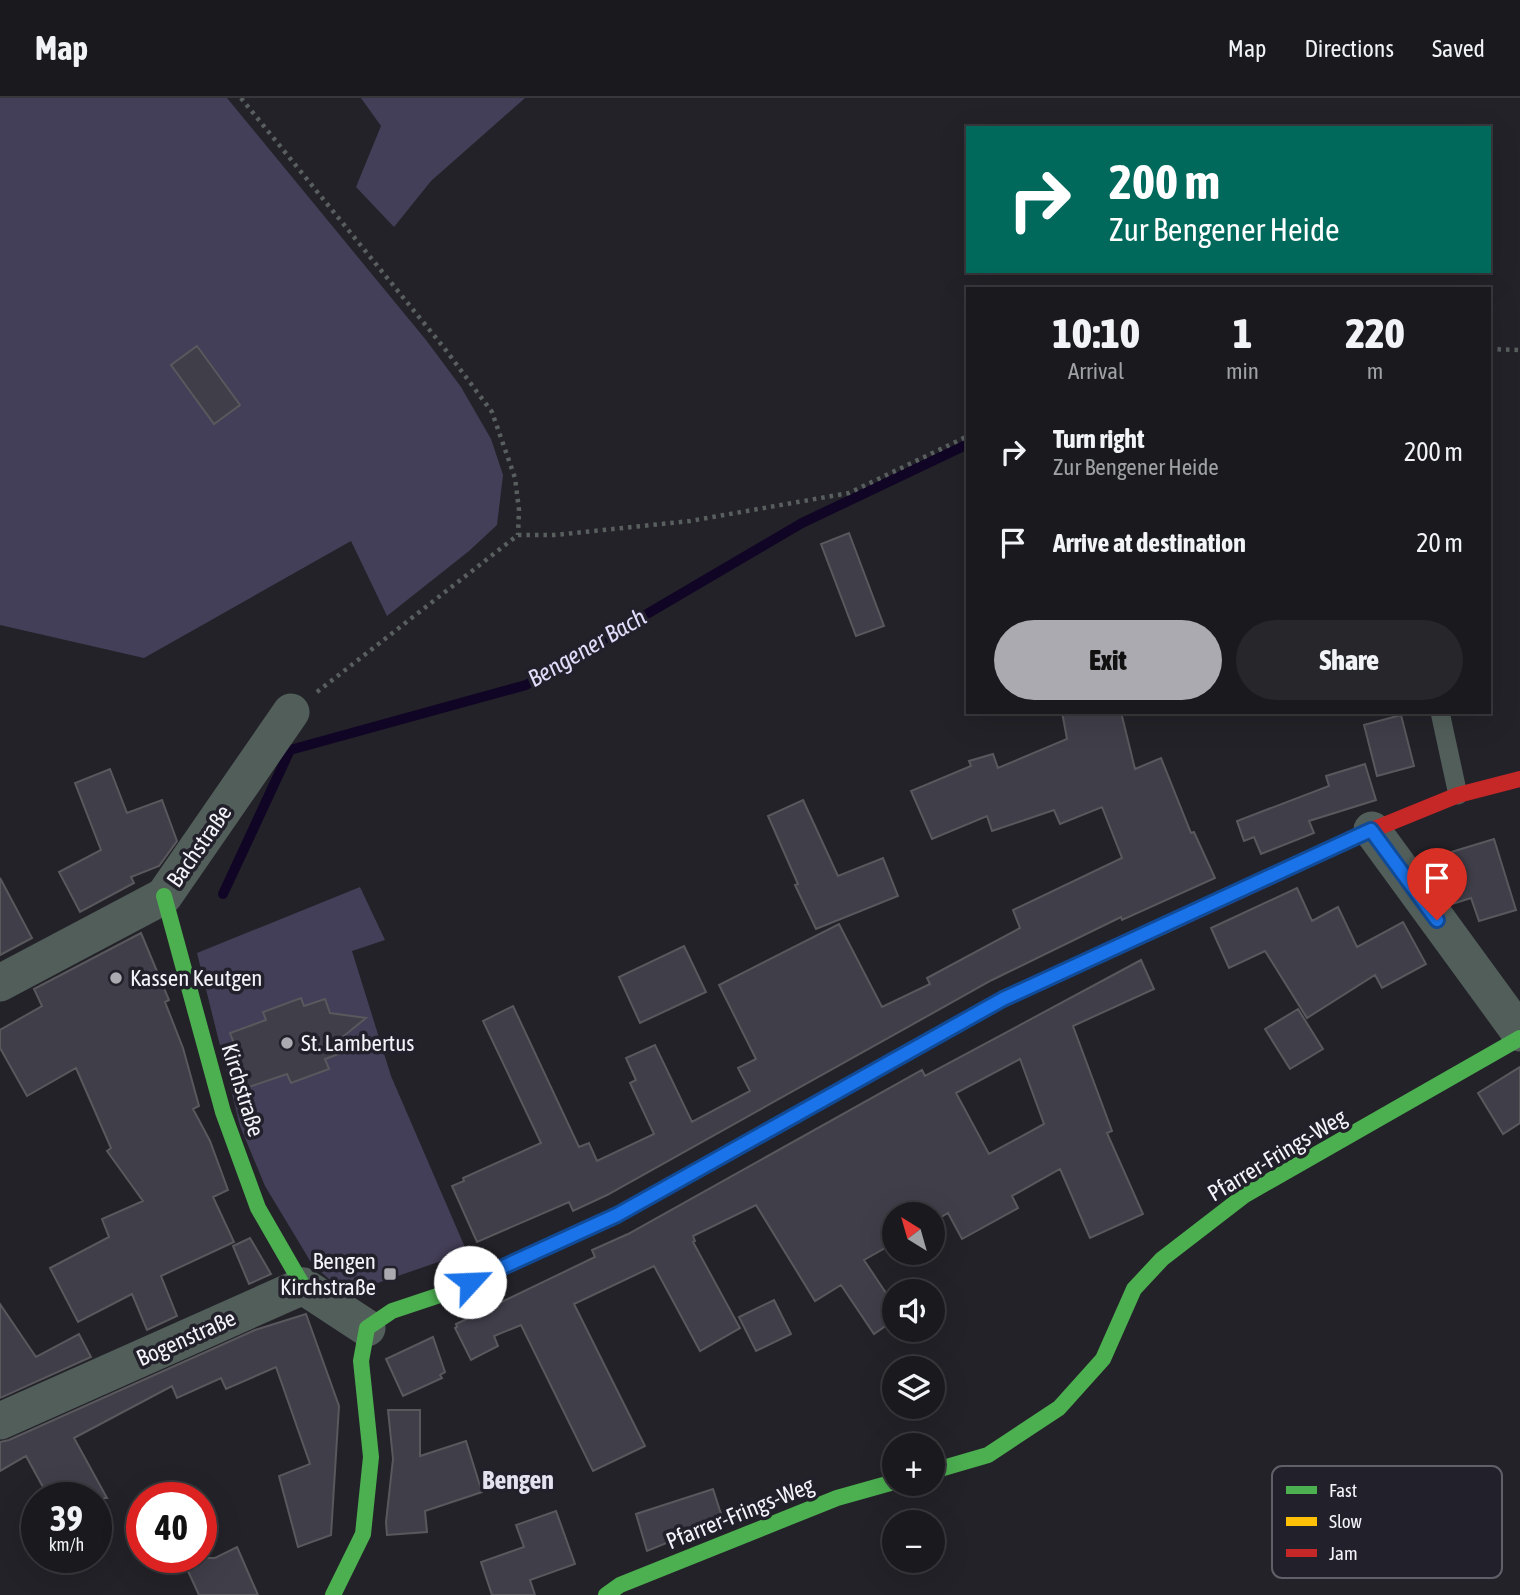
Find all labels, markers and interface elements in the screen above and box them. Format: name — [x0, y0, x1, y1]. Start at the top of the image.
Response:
text: Map — [35, 29, 88, 67]
text: Map — [1228, 35, 1266, 62]
text: Directions — [1304, 35, 1394, 62]
text: Saved — [1432, 35, 1485, 62]
text: 200 m — [1109, 153, 1220, 209]
icon: right — [994, 154, 1085, 245]
text: Zur Bengener Heide — [1109, 211, 1340, 248]
text: 10:10 — [1052, 309, 1140, 357]
text: 1 — [1233, 309, 1252, 357]
text: 220 — [1345, 309, 1405, 357]
text: Arrival — [1068, 358, 1124, 384]
text: min — [1226, 358, 1259, 384]
text: m — [1367, 358, 1383, 384]
text: Turn right — [1053, 424, 1144, 454]
icon: right — [994, 433, 1032, 471]
text: 200 m — [1404, 437, 1463, 467]
text: Zur Bengener Heide — [1053, 454, 1219, 480]
icon: arrive — [994, 524, 1032, 562]
text: Arrive at destination — [1053, 528, 1246, 558]
text: 20 m — [1416, 528, 1463, 558]
water label: Bengener Bach — [523, 603, 651, 692]
button: Exit — [994, 620, 1222, 700]
button: Share — [1236, 620, 1463, 700]
street label: Bachstraße — [161, 800, 237, 892]
pin — [1407, 848, 1467, 920]
icon: arrive — [1418, 859, 1456, 897]
place label: Kassen Keutgen — [130, 965, 263, 991]
marker: Kassen Keutgen — [108, 970, 124, 986]
place label: St. Lambertus — [301, 1030, 414, 1056]
marker: St. Lambertus — [279, 1035, 295, 1051]
street label: Kirchstraße — [217, 1040, 269, 1140]
street label: Pfarrer-Frings-Weg — [1203, 1103, 1351, 1207]
north arrow — [882, 1202, 945, 1265]
map controls — [882, 1202, 945, 1573]
position arrow — [433, 1245, 507, 1319]
place label: Bengen Kirchstraße — [280, 1248, 376, 1300]
marker: Bengen Kirchstraße — [382, 1266, 398, 1282]
button: sound — [882, 1279, 945, 1342]
street label: Bogenstraße — [132, 1305, 240, 1371]
button: layers — [882, 1356, 945, 1419]
button: + — [882, 1433, 945, 1496]
district label: Bengen — [482, 1465, 554, 1495]
legend — [1272, 1466, 1502, 1578]
street label: Pfarrer-Frings-Weg — [662, 1472, 818, 1554]
text: Fast — [1329, 1479, 1357, 1501]
speed limit sign: 40 — [126, 1482, 217, 1573]
text: 39 — [50, 1498, 83, 1538]
button: − — [882, 1510, 945, 1573]
text: Slow — [1329, 1510, 1363, 1532]
text: km/h — [49, 1534, 84, 1555]
text: Jam — [1329, 1542, 1358, 1564]

